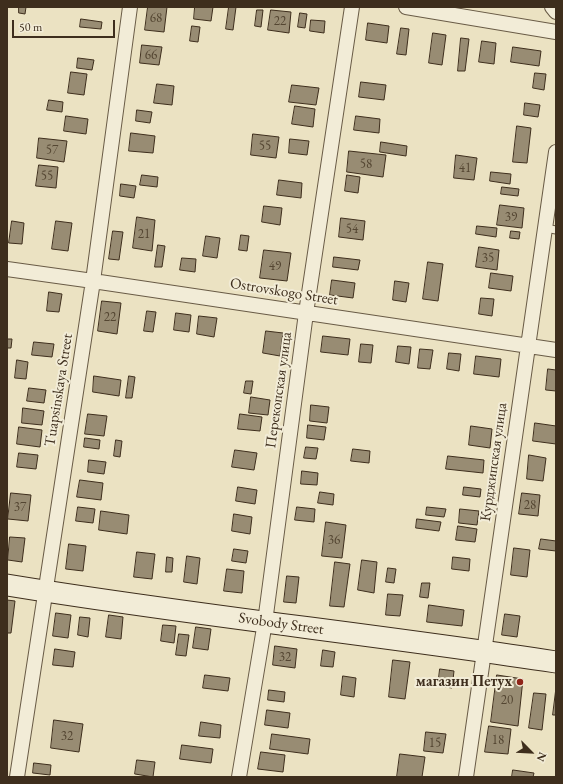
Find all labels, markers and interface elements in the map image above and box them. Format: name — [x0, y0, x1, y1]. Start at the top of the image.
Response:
house number: 68 — [150, 10, 162, 26]
scale bar — [14, 12, 117, 38]
house number: 22 — [274, 13, 286, 29]
text: 50 m — [19, 19, 42, 35]
house number: 66 — [145, 47, 157, 63]
house number: 55 — [259, 138, 271, 154]
house number: 57 — [46, 142, 58, 158]
house number: 58 — [360, 156, 372, 172]
house number: 41 — [459, 160, 471, 176]
house number: 55 — [41, 168, 53, 184]
house number: 39 — [505, 209, 517, 225]
house number: 54 — [346, 221, 358, 237]
house number: 21 — [138, 226, 150, 242]
house number: 35 — [482, 250, 494, 266]
house number: 49 — [269, 258, 281, 274]
street label: Ostrovskogo Street — [229, 275, 339, 309]
house number: 22 — [104, 309, 116, 325]
street label: Перекопская улица — [262, 331, 296, 449]
street label: Tuapsinskaya Street — [41, 332, 77, 448]
street label: Курджипская улица — [477, 402, 511, 522]
house number: 28 — [524, 497, 536, 513]
house number: 37 — [14, 499, 26, 515]
house number: 36 — [328, 532, 340, 548]
street label: Svobody Street — [237, 609, 325, 639]
house number: 32 — [279, 649, 291, 665]
place label: магазин Петух — [416, 673, 512, 691]
marker: магазин Петух — [515, 677, 525, 687]
house number: 20 — [501, 692, 513, 708]
house number: 32 — [61, 728, 73, 744]
house number: 18 — [492, 732, 504, 748]
north arrow — [511, 732, 551, 772]
house number: 15 — [429, 735, 441, 751]
text: N — [534, 750, 550, 764]

